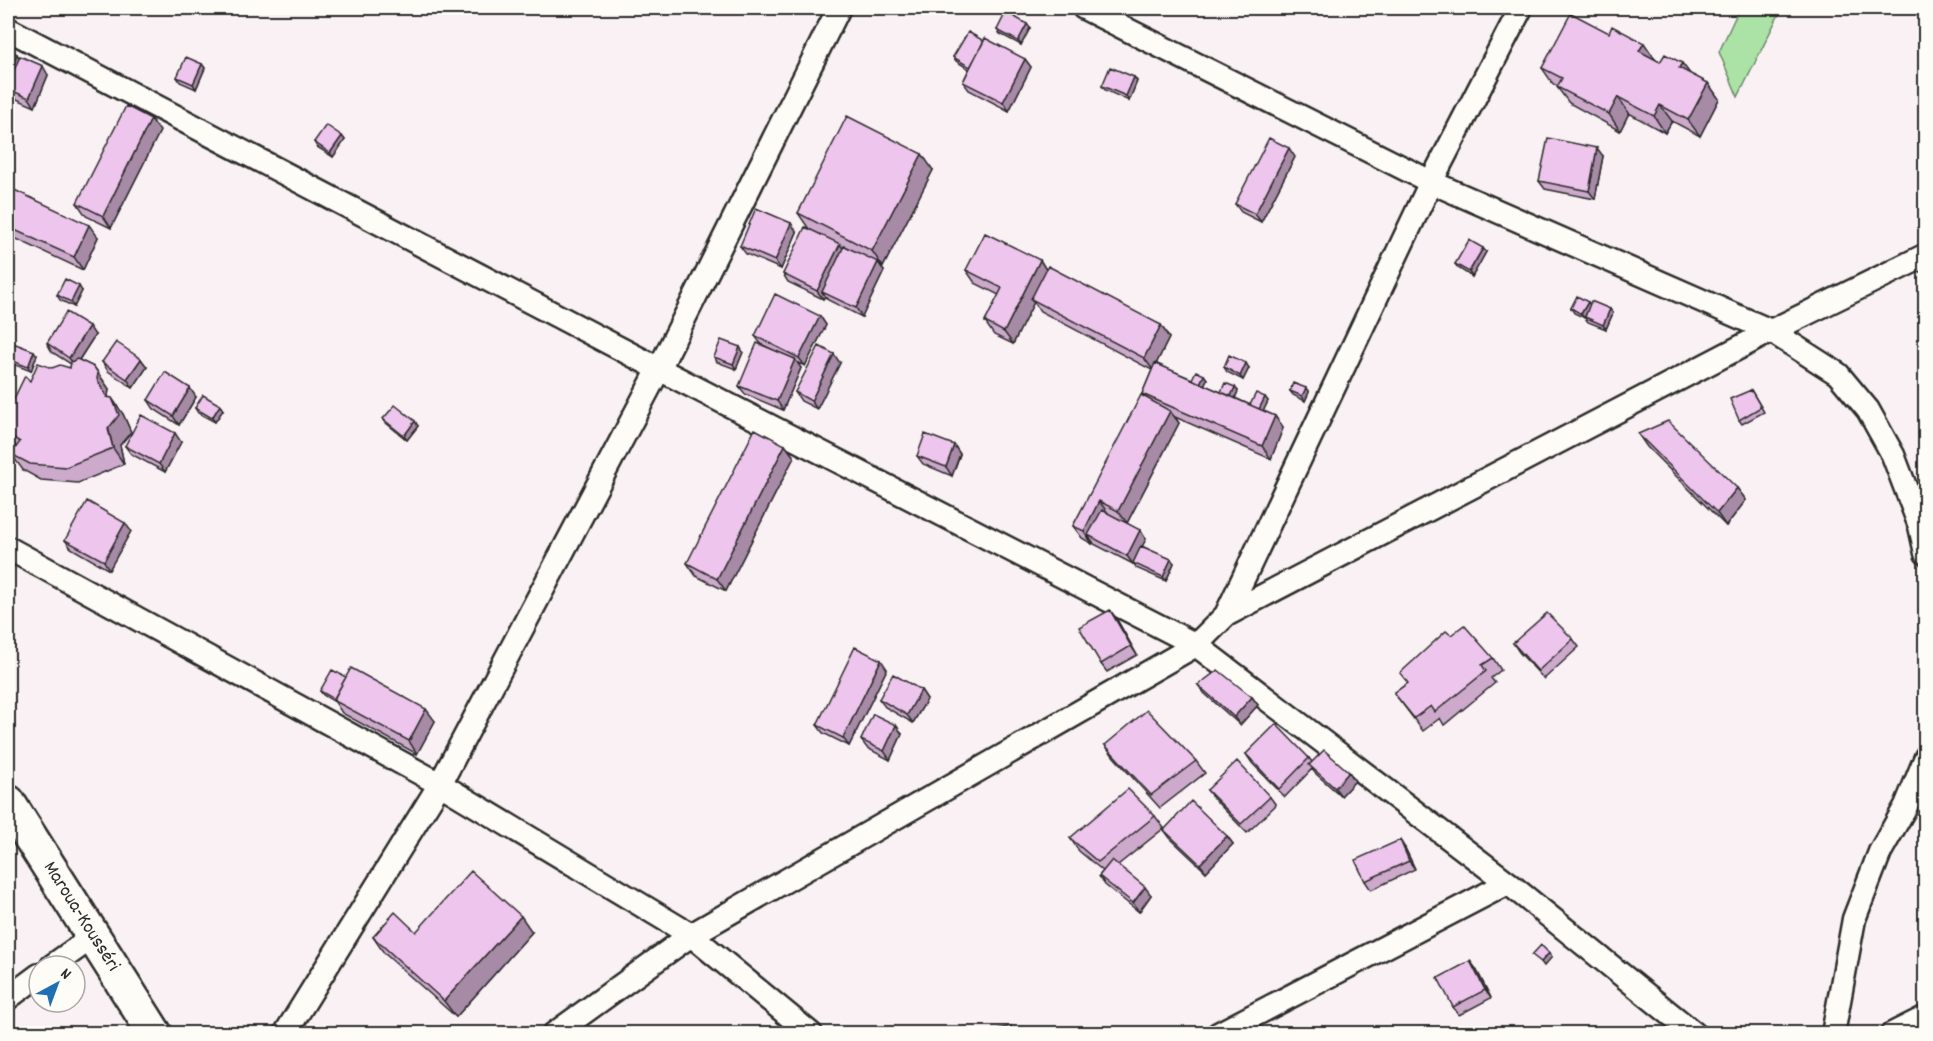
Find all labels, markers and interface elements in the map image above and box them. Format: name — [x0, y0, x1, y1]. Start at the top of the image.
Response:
street label: Maroua-Kousséri — [35, 856, 126, 978]
north arrow — [27, 954, 87, 1014]
text: N — [55, 963, 76, 986]

